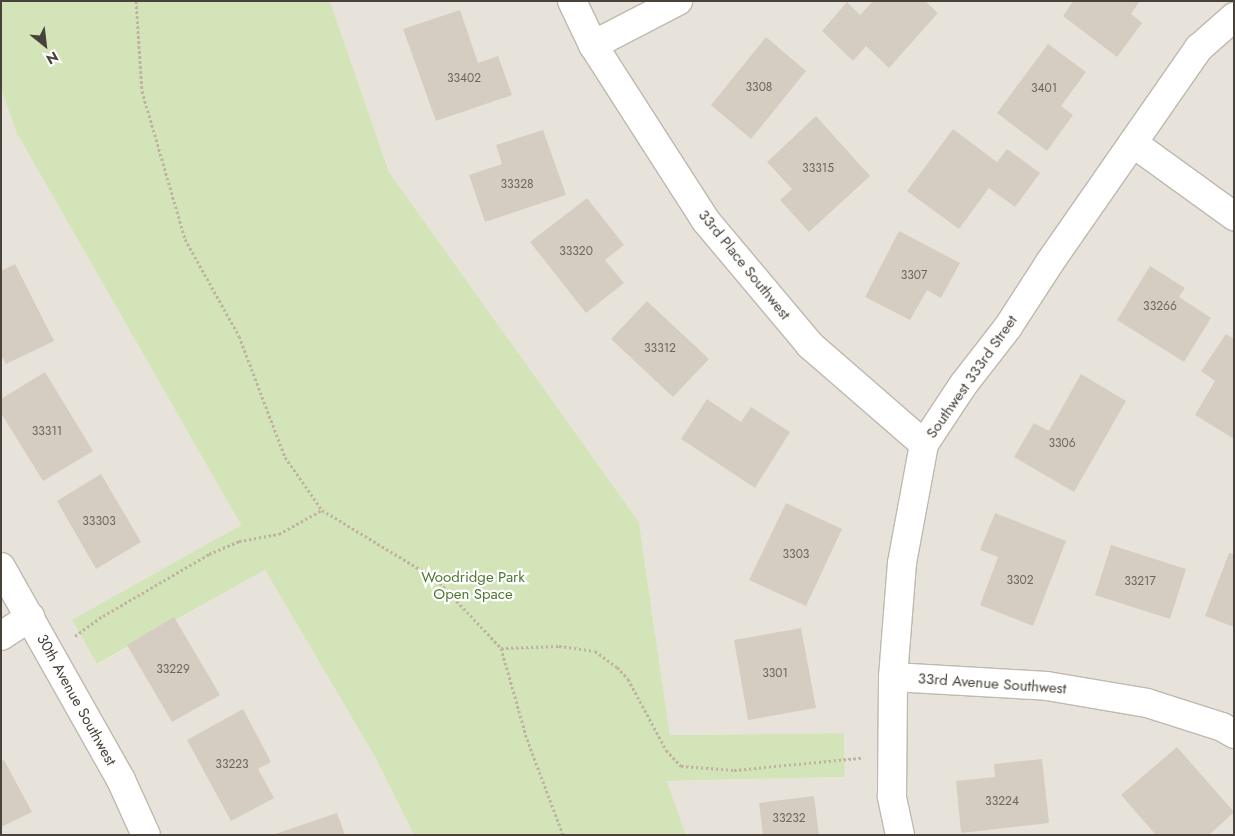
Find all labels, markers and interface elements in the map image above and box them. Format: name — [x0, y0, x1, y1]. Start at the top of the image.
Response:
north arrow — [20, 20, 70, 70]
text: N — [43, 47, 62, 70]
house number: 33402 — [447, 72, 481, 86]
house number: 3308 — [746, 81, 772, 95]
house number: 3401 — [1031, 82, 1057, 96]
house number: 33315 — [802, 162, 834, 176]
house number: 33328 — [500, 178, 534, 192]
street label: 33rd Place Southwest — [694, 207, 794, 323]
house number: 33320 — [559, 245, 593, 259]
house number: 3307 — [901, 269, 927, 283]
house number: 33266 — [1143, 300, 1177, 314]
street label: Southwest 333rd Street — [923, 312, 1021, 442]
house number: 33312 — [644, 342, 676, 356]
house number: 33311 — [32, 425, 62, 439]
house number: 3306 — [1048, 437, 1076, 451]
house number: 33303 — [82, 515, 116, 529]
house number: 3303 — [783, 548, 809, 562]
park label: Woodridge Park Open Space — [421, 568, 525, 603]
house number: 3302 — [1006, 574, 1034, 588]
house number: 33217 — [1124, 575, 1156, 589]
street label: 30th Avenue Southwest — [32, 631, 120, 769]
house number: 33229 — [156, 663, 190, 677]
house number: 3301 — [762, 667, 788, 681]
street label: 33rd Avenue Southwest — [917, 670, 1067, 698]
house number: 33223 — [215, 758, 249, 772]
house number: 33224 — [985, 795, 1019, 809]
house number: 33232 — [772, 812, 806, 826]

